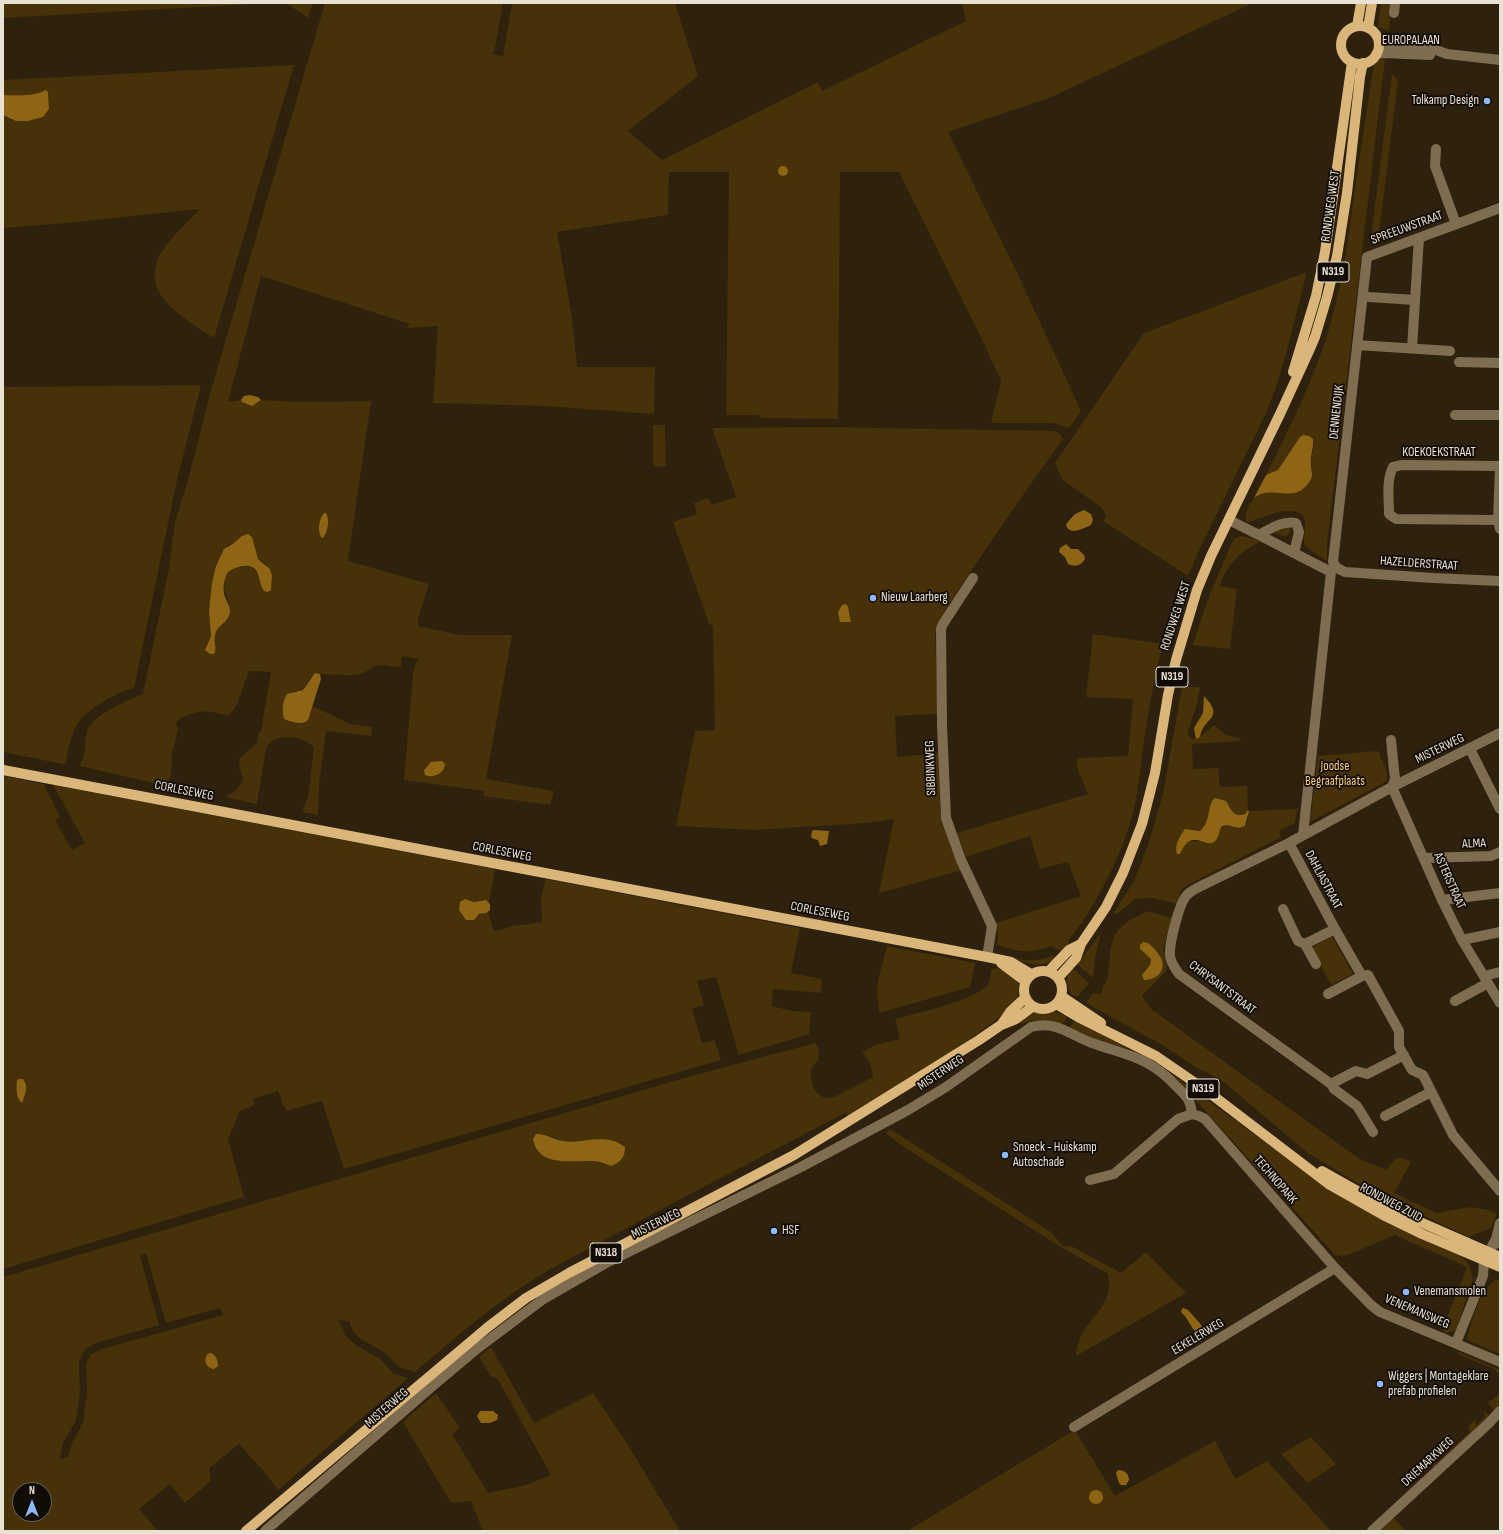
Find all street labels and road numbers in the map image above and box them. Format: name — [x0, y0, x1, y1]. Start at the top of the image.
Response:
street label: EUROPALAAN — [1382, 33, 1440, 49]
street label: RONDWEG WEST — [1318, 169, 1344, 243]
street label: SPREEUWSTRAAT — [1369, 208, 1445, 248]
road number: N319 — [1317, 262, 1349, 282]
street label: DENNENDIJK — [1326, 384, 1348, 440]
street label: KOEKOEKSTRAAT — [1402, 445, 1476, 461]
street label: HAZELDERSTRAAT — [1379, 553, 1459, 575]
street label: RONDWEG WEST — [1157, 579, 1195, 653]
road number: N319 — [1156, 667, 1188, 687]
street label: MISTERWEG — [1413, 730, 1467, 768]
street label: SIBBINKWEG — [922, 740, 940, 796]
street label: CORLESEWEG — [153, 778, 215, 804]
street label: ALMA — [1462, 836, 1486, 852]
street label: CORLESEWEG — [471, 839, 533, 865]
street label: DAHLIASTRAAT — [1301, 848, 1345, 912]
street label: ASTERSTRAAT — [1430, 850, 1468, 912]
street label: CORLESEWEG — [789, 899, 851, 925]
street label: CHRYSANTSTRAAT — [1185, 958, 1259, 1018]
street label: MISTERWEG — [915, 1052, 967, 1094]
road number: N319 — [1187, 1079, 1219, 1099]
street label: TECHNOPARK — [1250, 1153, 1300, 1207]
street label: RONDWEG ZUID — [1357, 1180, 1425, 1226]
street label: MISTERWEG — [629, 1205, 683, 1243]
road number: N318 — [590, 1243, 622, 1263]
street label: VENEMANSWEG — [1382, 1291, 1452, 1333]
street label: EEKELERWEG — [1169, 1315, 1227, 1359]
street label: MISTERWEG — [362, 1385, 412, 1431]
street label: DRIEMARKWEG — [1399, 1434, 1457, 1490]

